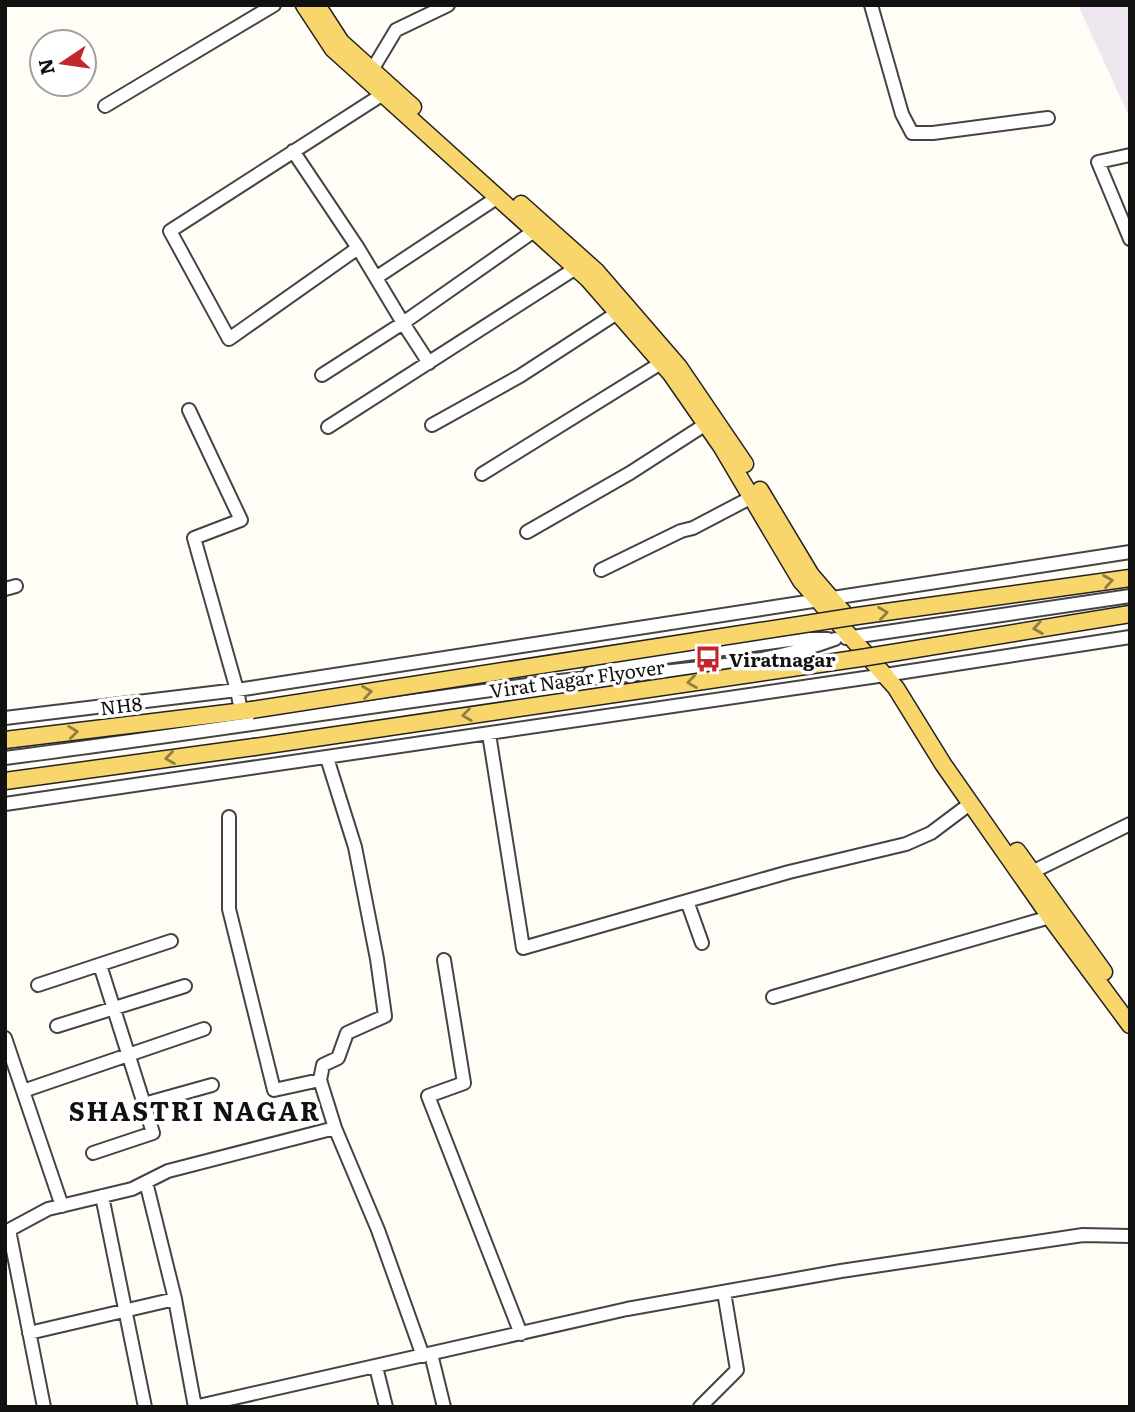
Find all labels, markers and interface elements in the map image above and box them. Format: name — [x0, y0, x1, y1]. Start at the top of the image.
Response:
north arrow — [28, 28, 98, 98]
text: N — [30, 56, 61, 78]
one-way arrow — [1102, 574, 1114, 589]
one-way arrow — [877, 605, 889, 620]
one-way arrow — [1032, 620, 1044, 635]
bus stop icon: Viratnagar — [693, 644, 723, 674]
place label: Viratnagar — [729, 645, 836, 673]
street label: Virat Nagar Flyover — [488, 652, 666, 704]
one-way arrow — [687, 675, 698, 690]
one-way arrow — [362, 685, 373, 700]
street label: NH8 — [98, 689, 144, 721]
one-way arrow — [461, 708, 473, 723]
one-way arrow — [67, 724, 79, 739]
one-way arrow — [164, 751, 176, 766]
district label: SHASTRI NAGAR — [69, 1090, 321, 1129]

